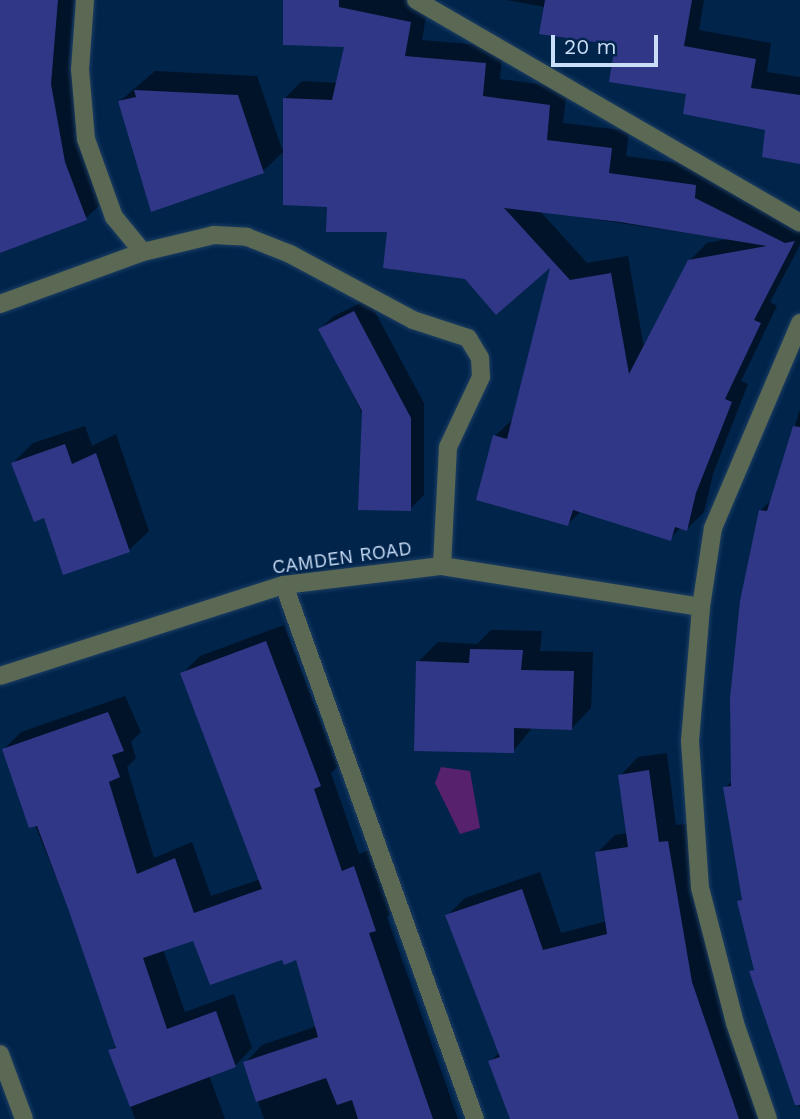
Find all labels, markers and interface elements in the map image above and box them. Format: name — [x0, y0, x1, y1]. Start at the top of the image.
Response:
scale bar — [555, 21, 662, 65]
text: 20 m — [564, 34, 616, 59]
street label: CAMDEN ROAD — [271, 537, 413, 579]

